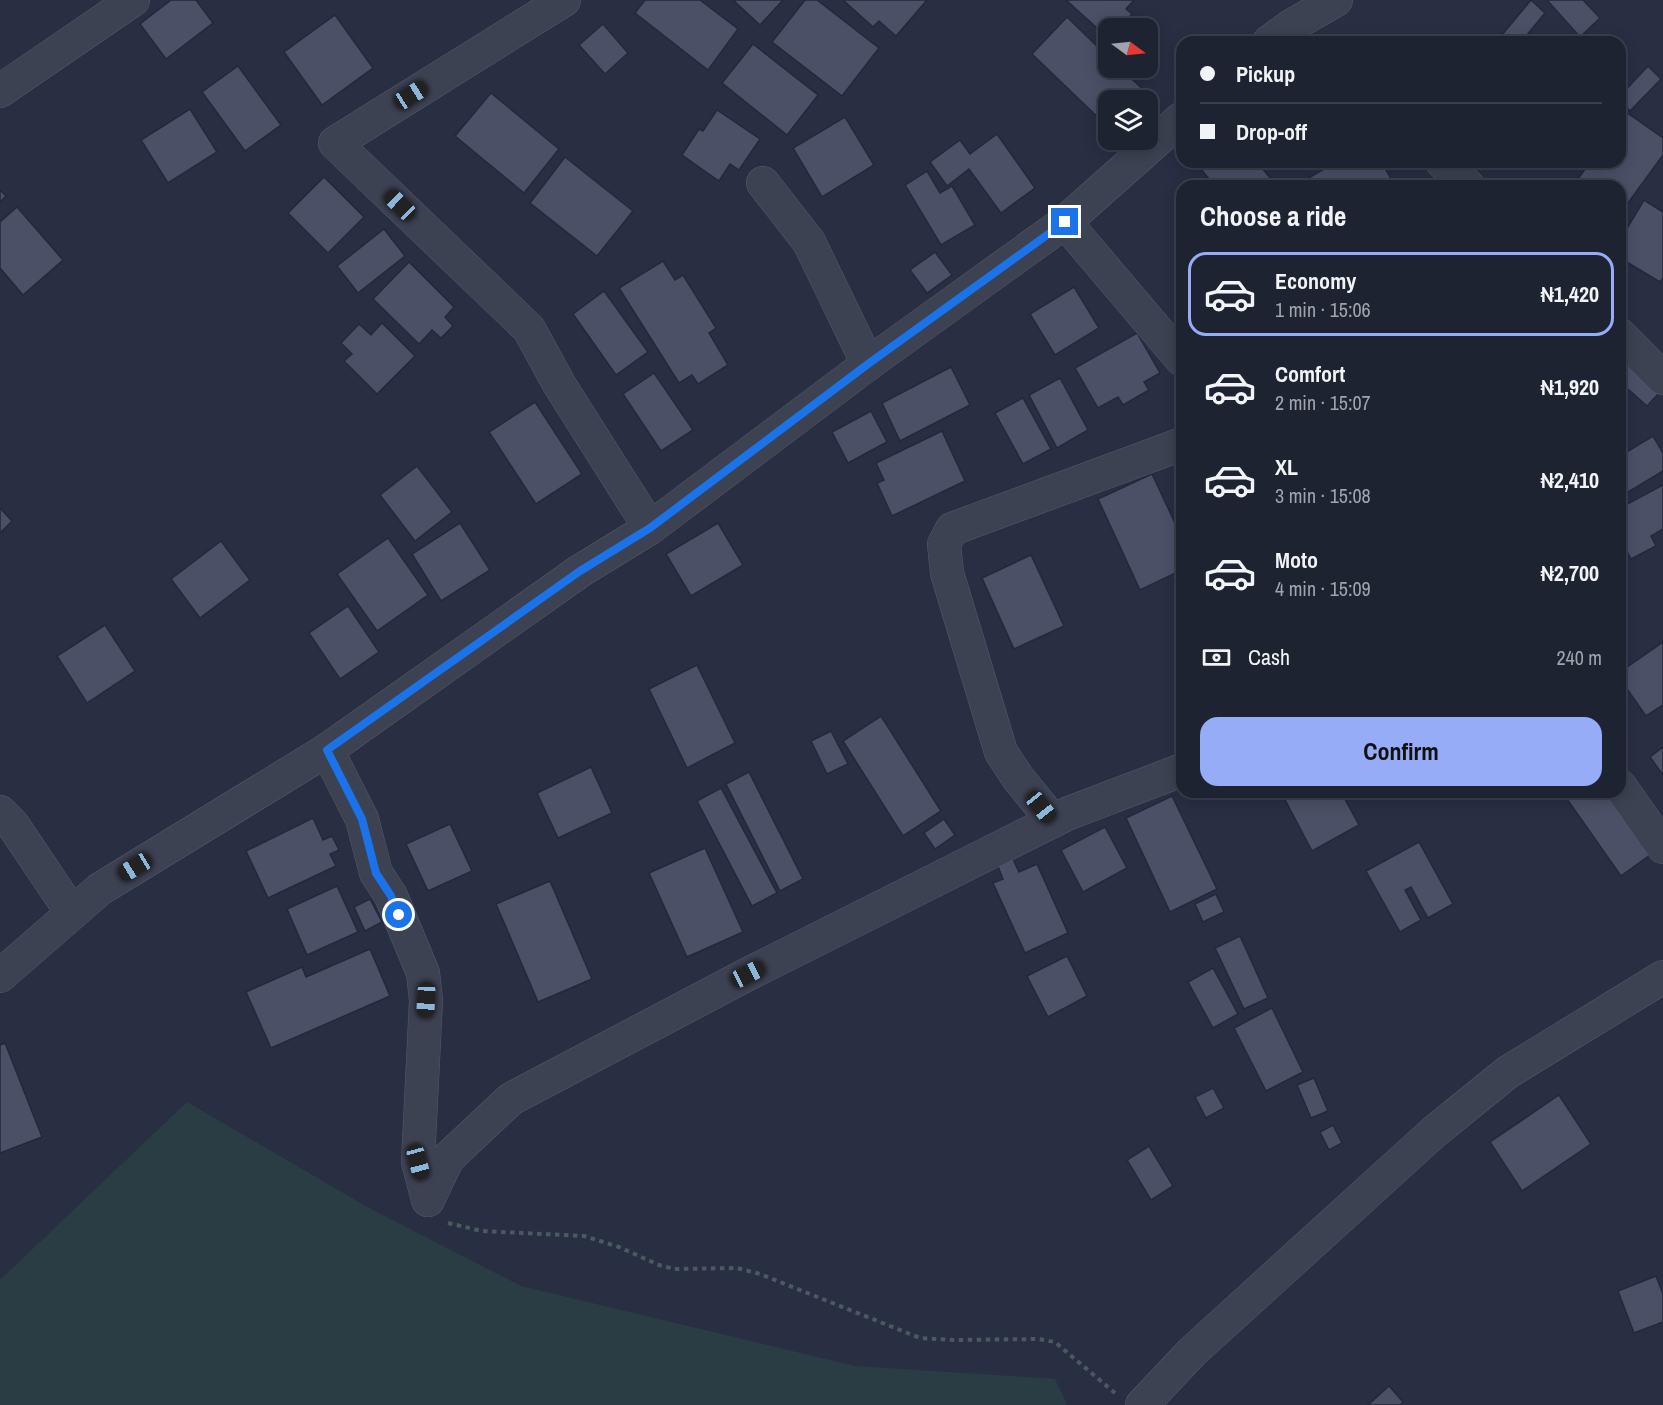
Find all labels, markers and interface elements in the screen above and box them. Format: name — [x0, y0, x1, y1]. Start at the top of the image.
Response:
north arrow — [1098, 18, 1158, 78]
map controls — [1098, 18, 1158, 150]
text: Pickup — [1236, 59, 1295, 89]
car — [391, 78, 431, 112]
button: layers — [1098, 90, 1158, 150]
text: Drop-off — [1236, 117, 1307, 147]
car — [381, 186, 419, 224]
text: Choose a ride — [1200, 198, 1346, 234]
route end — [1051, 208, 1078, 235]
text: Economy — [1275, 266, 1356, 296]
icon: car — [1203, 267, 1257, 321]
text: ₦1,420 — [1541, 279, 1599, 309]
text: 1 min · 15:06 — [1275, 296, 1371, 323]
text: Comfort — [1275, 359, 1345, 389]
icon: car — [1203, 360, 1257, 414]
text: ₦1,920 — [1541, 372, 1599, 402]
text: 2 min · 15:07 — [1275, 389, 1371, 416]
text: XL — [1275, 452, 1298, 482]
icon: car — [1203, 453, 1257, 507]
text: ₦2,410 — [1541, 465, 1599, 495]
text: 3 min · 15:08 — [1275, 482, 1371, 509]
text: Moto — [1275, 545, 1318, 575]
icon: car — [1203, 546, 1257, 600]
text: ₦2,700 — [1541, 558, 1599, 588]
text: 4 min · 15:09 — [1275, 575, 1371, 602]
icon: cash — [1200, 641, 1233, 674]
text: Cash — [1248, 642, 1290, 672]
text: 240 m — [1556, 644, 1602, 671]
button: Confirm — [1200, 717, 1602, 786]
car — [1023, 787, 1059, 827]
car — [115, 850, 155, 884]
route start — [385, 901, 412, 928]
car — [728, 958, 768, 990]
car — [416, 982, 436, 1018]
car — [405, 1142, 431, 1182]

